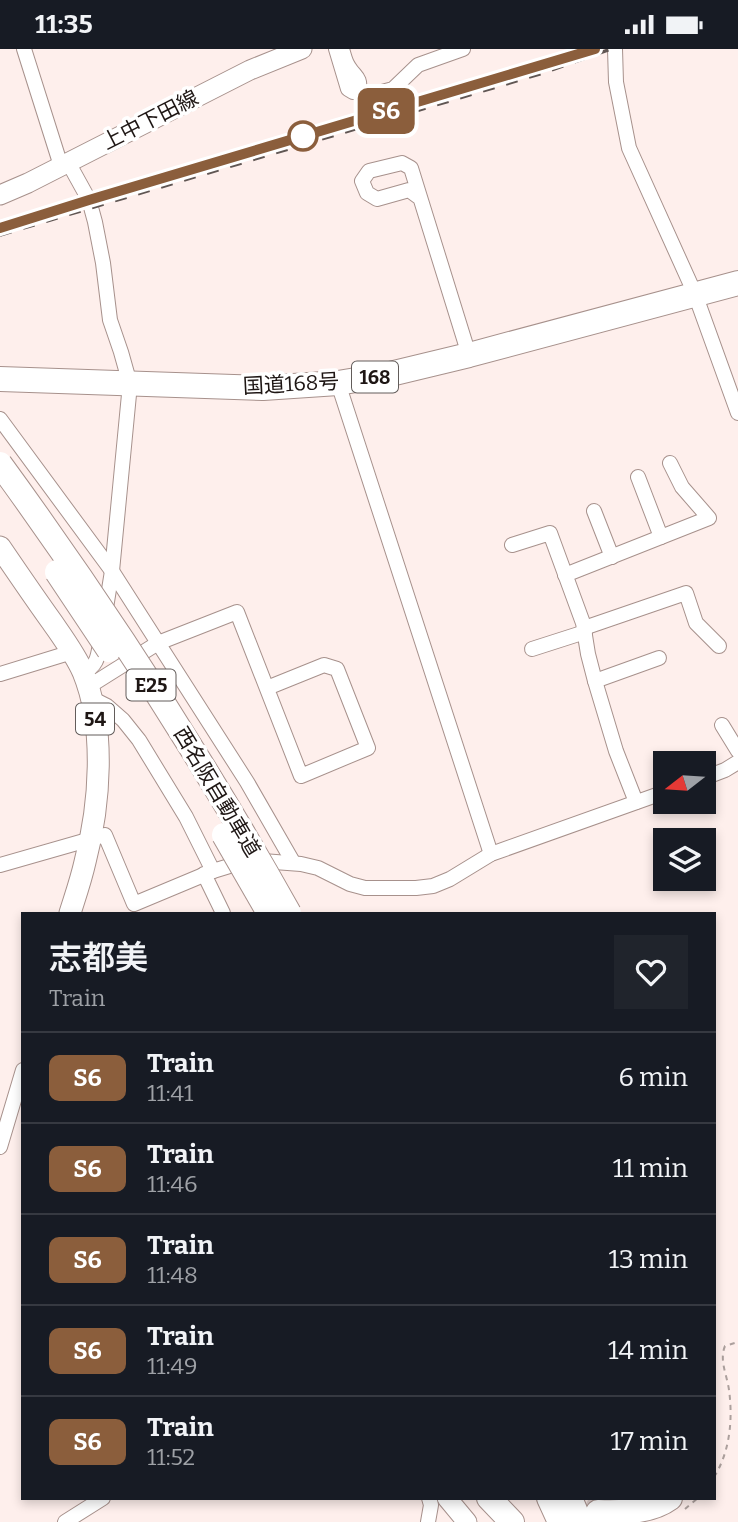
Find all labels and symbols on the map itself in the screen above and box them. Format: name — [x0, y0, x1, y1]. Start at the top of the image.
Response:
street label: 上中下田線 — [97, 85, 203, 155]
line badge: S6 — [354, 88, 418, 134]
unlabelled marker — [288, 121, 318, 151]
road number: 168 — [352, 361, 398, 393]
street label: 国道168号 — [242, 368, 340, 400]
road number: E25 — [127, 670, 176, 701]
road number: 54 — [76, 703, 114, 734]
street label: 西名阪自動車道 — [168, 722, 266, 862]
north arrow — [653, 751, 716, 814]

